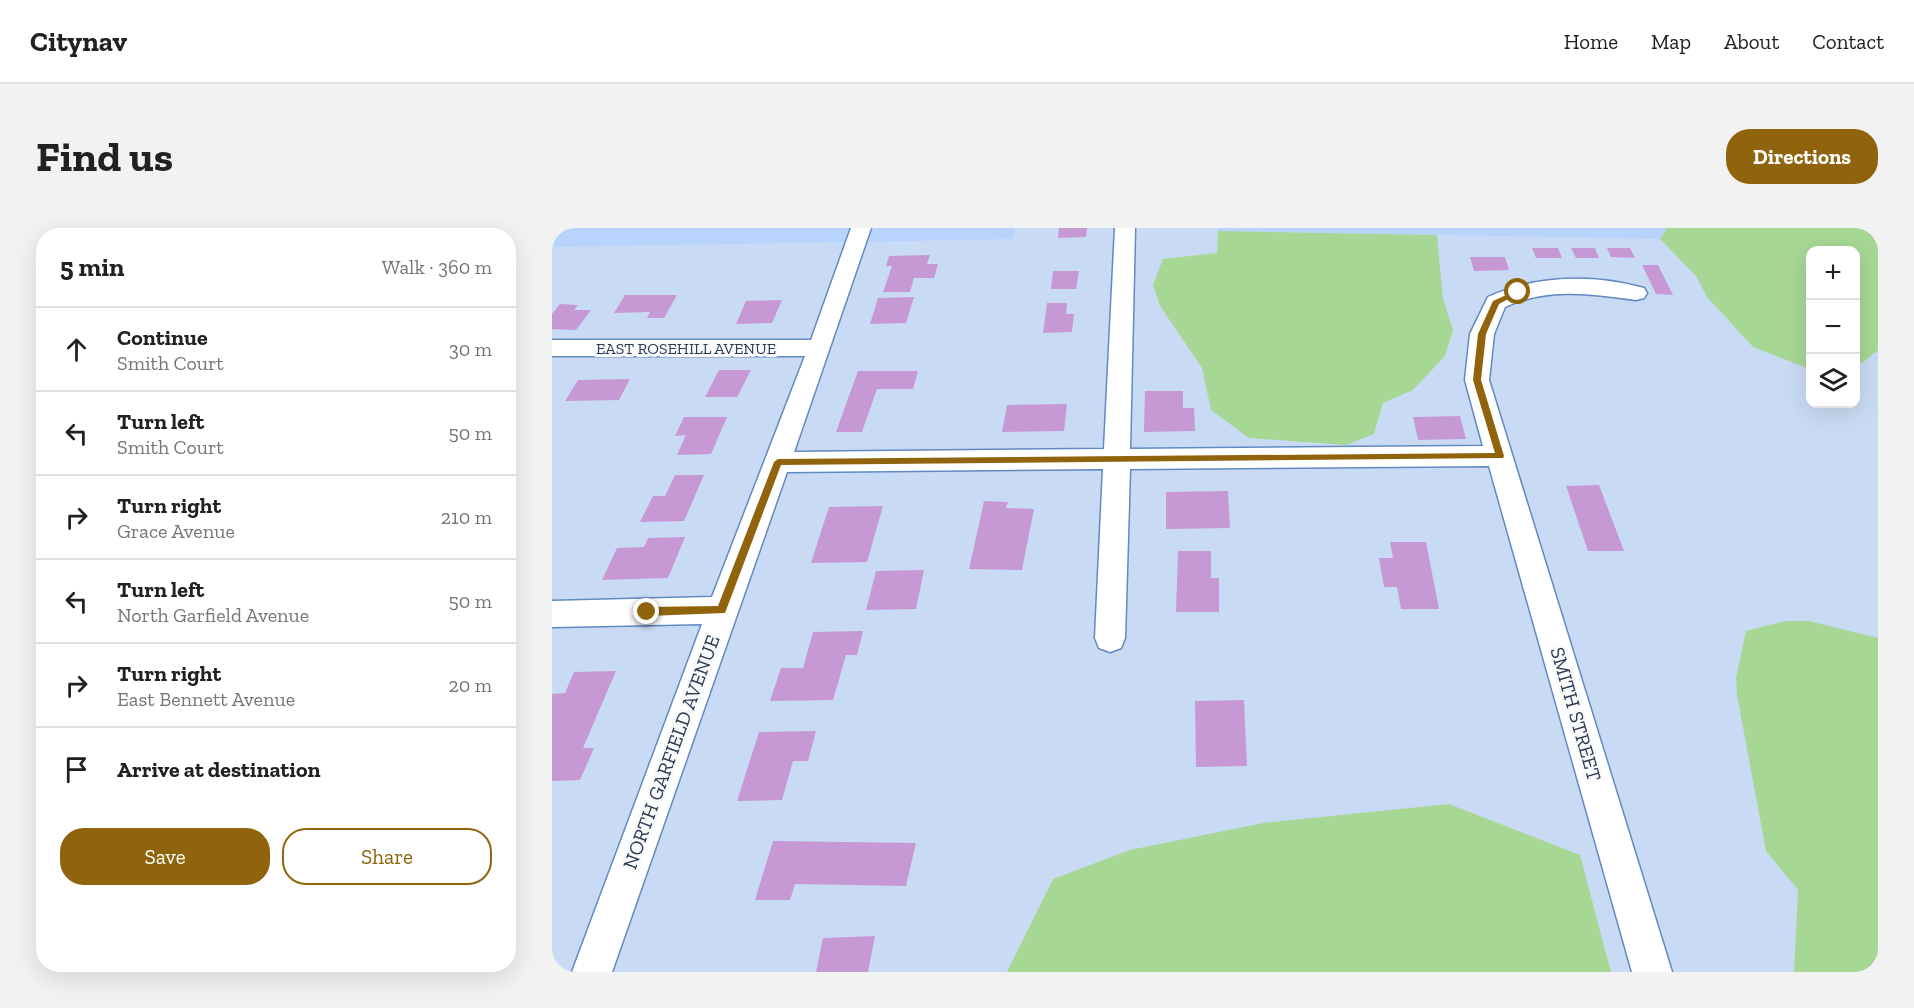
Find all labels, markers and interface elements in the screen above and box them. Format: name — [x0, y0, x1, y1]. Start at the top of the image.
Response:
text: Citynav — [30, 25, 127, 58]
text: Home — [1564, 29, 1618, 54]
text: Map — [1651, 29, 1691, 54]
text: About — [1724, 29, 1779, 54]
text: Contact — [1812, 29, 1884, 54]
button: Directions — [1726, 129, 1878, 184]
text: Find us — [36, 131, 173, 182]
map controls — [1806, 246, 1860, 408]
button: + — [1806, 246, 1860, 300]
text: 5 min — [60, 251, 124, 283]
text: Walk · 360 m — [382, 255, 492, 279]
route start — [1504, 278, 1530, 304]
button: − — [1806, 300, 1860, 354]
text: Continue — [117, 324, 208, 351]
icon: ahead — [60, 333, 93, 366]
text: 30 m — [449, 337, 492, 361]
street label: EAST ROSEHILL AVENUE — [596, 339, 776, 358]
text: Smith Court — [117, 351, 224, 375]
button: layers — [1806, 354, 1860, 408]
text: Turn left — [117, 408, 204, 435]
icon: left — [60, 417, 93, 450]
text: 50 m — [448, 421, 492, 445]
text: Smith Court — [117, 435, 224, 459]
text: Turn right — [117, 492, 221, 519]
icon: right — [60, 501, 93, 534]
text: 210 m — [441, 505, 492, 529]
text: Grace Avenue — [117, 519, 235, 543]
text: Turn left — [117, 576, 204, 603]
icon: left — [60, 585, 93, 618]
text: 50 m — [448, 589, 492, 613]
route end — [633, 598, 659, 624]
text: North Garfield Avenue — [117, 603, 309, 627]
street label: NORTH GARFIELD AVENUE — [617, 632, 725, 872]
street label: SMITH STREET — [1545, 644, 1607, 784]
text: Turn right — [117, 660, 221, 687]
icon: right — [60, 669, 93, 702]
text: 20 m — [448, 673, 492, 697]
text: East Bennett Avenue — [117, 687, 295, 711]
icon: arrive — [60, 753, 93, 786]
text: Arrive at destination — [117, 756, 320, 783]
button: Save — [60, 828, 270, 885]
button: Share — [282, 828, 492, 885]

